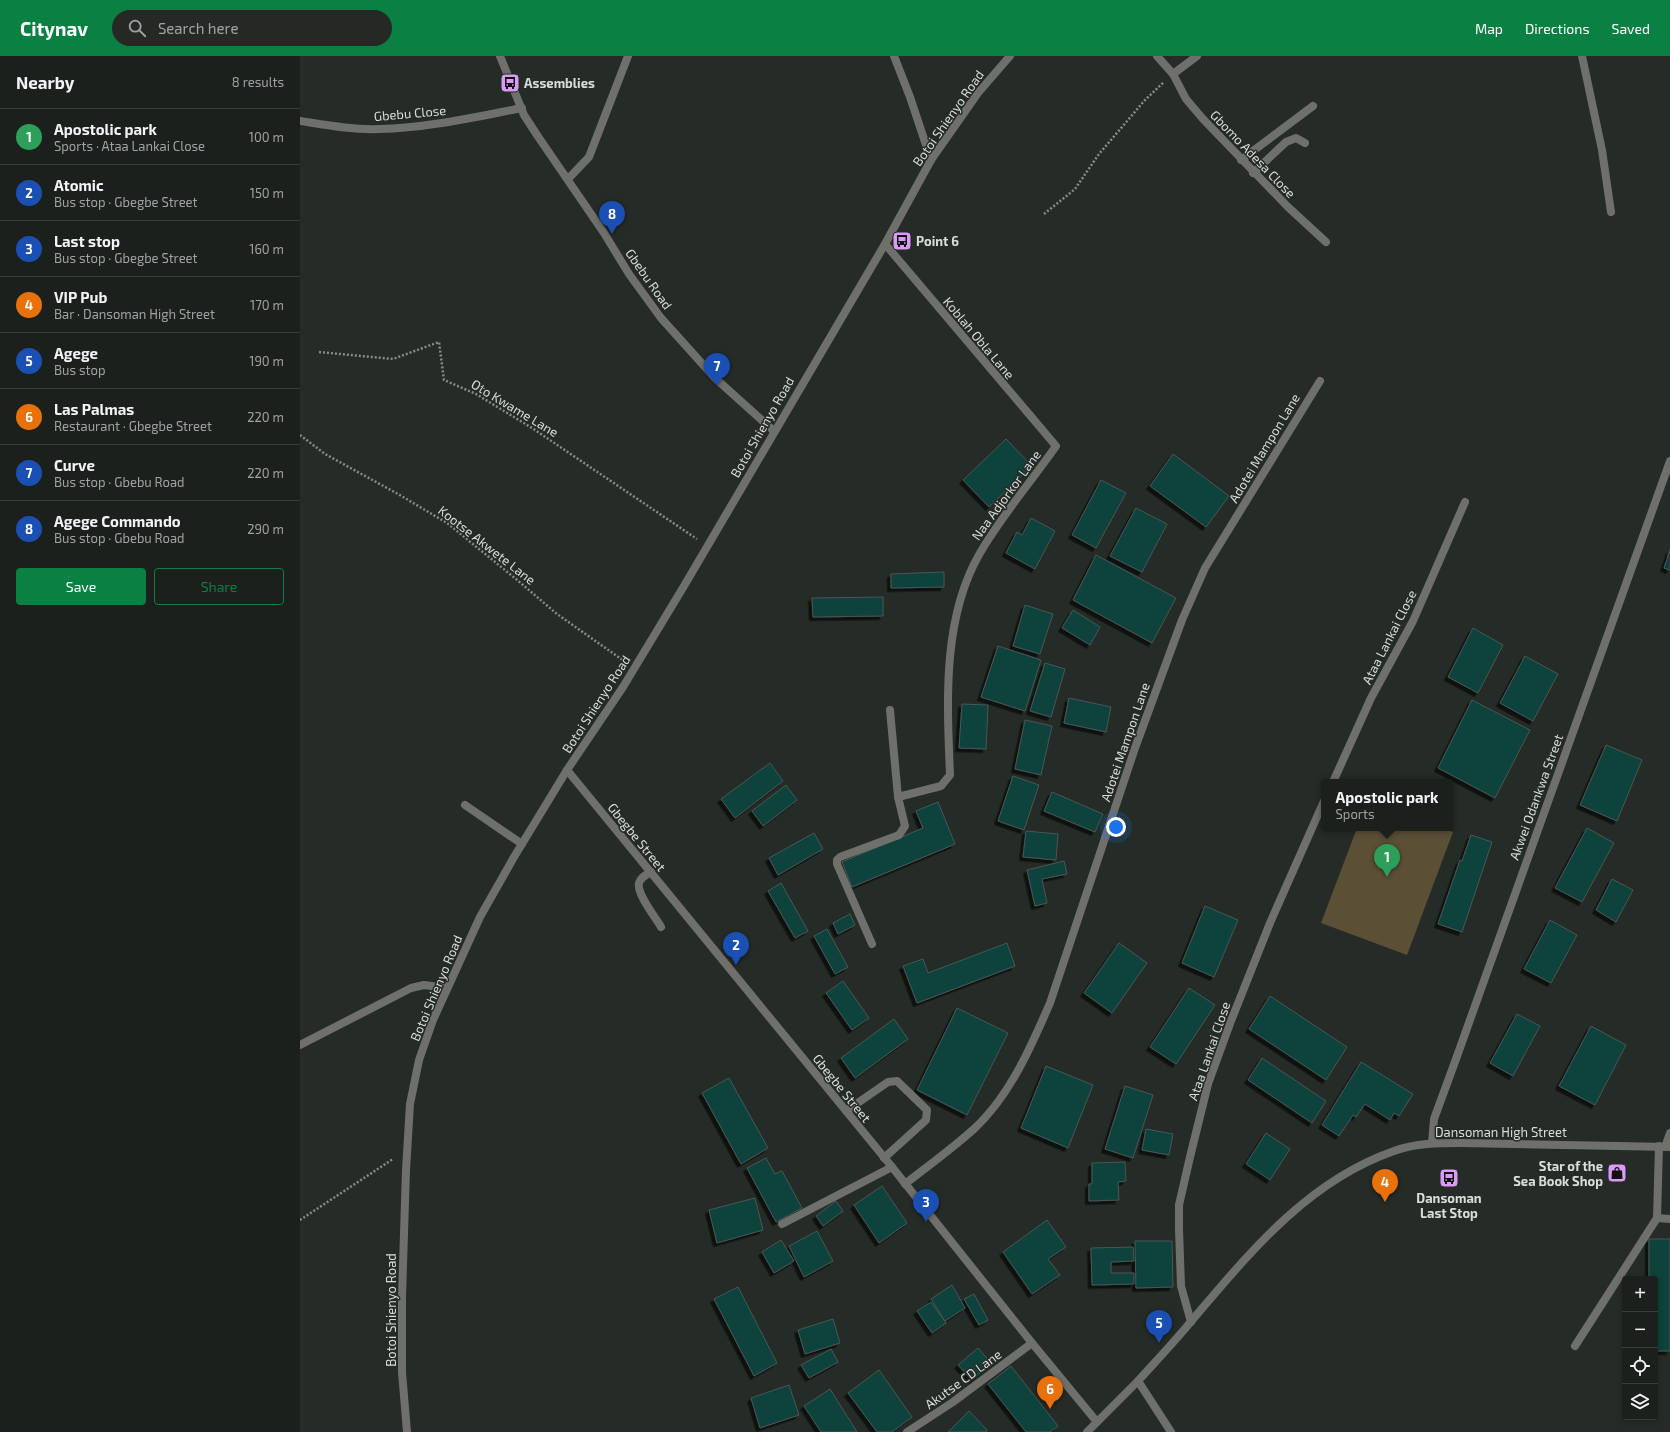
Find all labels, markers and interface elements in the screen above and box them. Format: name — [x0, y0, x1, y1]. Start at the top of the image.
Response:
search box — [112, 10, 392, 46]
text: Citynav — [20, 17, 88, 40]
icon: search — [126, 17, 148, 39]
text: Search here — [158, 19, 238, 37]
text: Map — [1475, 20, 1503, 37]
text: Directions — [1525, 20, 1590, 37]
text: Saved — [1612, 20, 1650, 37]
street label: Botoi Shienyo Road — [909, 67, 987, 169]
text: Nearby — [16, 72, 74, 92]
bus stop icon: Assemblies — [499, 72, 521, 94]
text: 8 results — [232, 74, 284, 90]
place label: Assemblies — [524, 75, 595, 91]
street label: Gbebu Close — [373, 102, 447, 124]
street label: Gbomo Adesa Close — [1207, 107, 1299, 201]
text: Apostolic park — [54, 120, 157, 138]
text: 1 — [26, 129, 32, 145]
text: 100 m — [249, 129, 284, 145]
text: Sports · Ataa Lankai Close — [54, 138, 205, 154]
text: Atomic — [54, 176, 104, 194]
text: 2 — [25, 185, 33, 201]
text: 150 m — [250, 185, 284, 201]
text: Bus stop · Gbegbe Street — [54, 194, 198, 210]
pin: 8 — [599, 201, 625, 234]
bus stop icon: Point 6 — [891, 230, 913, 252]
text: Last stop — [54, 232, 120, 250]
place label: Point 6 — [916, 233, 959, 249]
text: 3 — [25, 241, 33, 257]
text: 160 m — [249, 241, 284, 257]
street label: Gbebu Road — [622, 246, 676, 312]
text: Bus stop · Gbegbe Street — [54, 250, 198, 266]
text: VIP Pub — [54, 288, 107, 306]
street label: Koblah Obla Lane — [940, 294, 1018, 382]
text: 4 — [25, 297, 33, 313]
text: 170 m — [250, 297, 284, 313]
text: Bar · Dansoman High Street — [54, 306, 215, 322]
text: Agege — [54, 344, 98, 362]
text: 5 — [25, 353, 33, 369]
text: 190 m — [249, 353, 284, 369]
pin: 7 — [704, 353, 730, 386]
text: Bus stop — [54, 362, 105, 378]
street label: Botoi Shienyo Road — [727, 374, 797, 480]
street label: Oto Kwame Lane — [469, 376, 561, 440]
street label: Adotei Mampon Lane — [1225, 390, 1303, 506]
text: Las Palmas — [54, 400, 134, 418]
text: 6 — [25, 409, 33, 425]
text: 220 m — [247, 409, 284, 425]
text: Restaurant · Gbegbe Street — [54, 418, 212, 434]
street label: Naa Adjorkor Lane — [968, 447, 1044, 543]
text: Curve — [54, 456, 95, 474]
text: 7 — [26, 465, 32, 481]
text: 220 m — [247, 465, 284, 481]
text: Bus stop · Gbebu Road — [54, 474, 185, 490]
street label: Kootse Akwete Lane — [435, 502, 539, 588]
text: Agege Commando — [54, 512, 181, 530]
text: 8 — [25, 521, 33, 537]
text: 290 m — [247, 521, 284, 537]
text: Bus stop · Gbebu Road — [54, 530, 185, 546]
button: Save — [16, 568, 146, 605]
button: Share — [154, 568, 284, 605]
street label: Ataa Lankai Close — [1358, 587, 1420, 687]
street label: Botoi Shienyo Road — [558, 652, 634, 756]
street label: Adotei Mampon Lane — [1097, 680, 1153, 804]
street label: Akwei Odankwa Street — [1506, 732, 1566, 862]
popup — [1321, 779, 1453, 831]
text: Apostolic park — [1336, 788, 1438, 806]
street label: Gbegbe Street — [605, 800, 669, 874]
text: Sports — [1336, 806, 1375, 822]
your location — [1106, 817, 1126, 837]
pin: 1 — [1374, 844, 1400, 877]
pin: 2 — [723, 932, 749, 965]
street label: Botoi Shienyo Road — [406, 933, 466, 1043]
street label: Ataa Lankai Close — [1185, 999, 1233, 1103]
street label: Gbegbe Street — [810, 1051, 874, 1125]
street label: Dansoman High Street — [1435, 1124, 1567, 1140]
place label: Star of the Sea Book Shop — [1513, 1158, 1603, 1189]
shop icon: Star of the Sea Book Shop — [1606, 1162, 1628, 1184]
bus stop icon: Dansoman Last Stop — [1438, 1167, 1460, 1189]
pin: 4 — [1372, 1169, 1398, 1202]
pin: 3 — [913, 1189, 939, 1222]
place label: Dansoman Last Stop — [1416, 1190, 1482, 1221]
street label: Botoi Shienyo Road — [383, 1253, 399, 1367]
map controls — [1622, 1276, 1658, 1420]
button: + — [1622, 1276, 1658, 1312]
pin: 5 — [1146, 1310, 1172, 1343]
button: − — [1622, 1312, 1658, 1348]
street label: Akutse CD Lane — [922, 1346, 1004, 1412]
button: locate — [1622, 1348, 1658, 1384]
pin: 6 — [1037, 1376, 1063, 1409]
button: layers — [1622, 1384, 1658, 1420]

